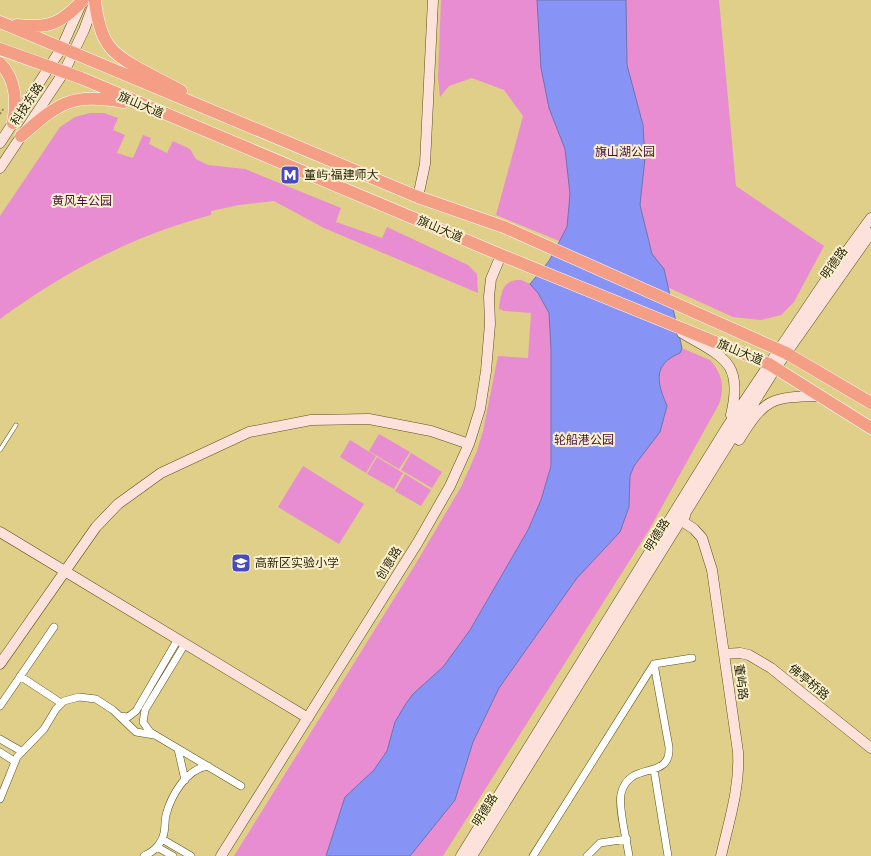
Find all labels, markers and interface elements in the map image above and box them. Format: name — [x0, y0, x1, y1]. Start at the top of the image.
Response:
street label: 科技东路 — [6, 79, 47, 128]
street label: 旗山大道 — [116, 87, 167, 122]
park label: 旗山湖公园 — [595, 143, 655, 160]
metro station icon: 董屿·福建师大 — [279, 164, 301, 186]
place label: 董屿·福建师大 — [304, 166, 379, 183]
park label: 黄风车公园 — [52, 192, 112, 209]
street label: 旗山大道 — [415, 211, 466, 246]
street label: 明德路 — [816, 243, 851, 282]
street label: 旗山大道 — [715, 335, 766, 368]
park label: 轮船港公园 — [554, 431, 614, 448]
street label: 明德路 — [640, 515, 673, 555]
street label: 创意路 — [372, 543, 405, 583]
school or university icon: 高新区实验小学 — [230, 552, 252, 574]
place label: 高新区实验小学 — [255, 554, 339, 571]
street label: 佛亭桥路 — [785, 660, 833, 703]
street label: 董屿路 — [731, 663, 752, 701]
street label: 明德路 — [468, 790, 501, 830]

